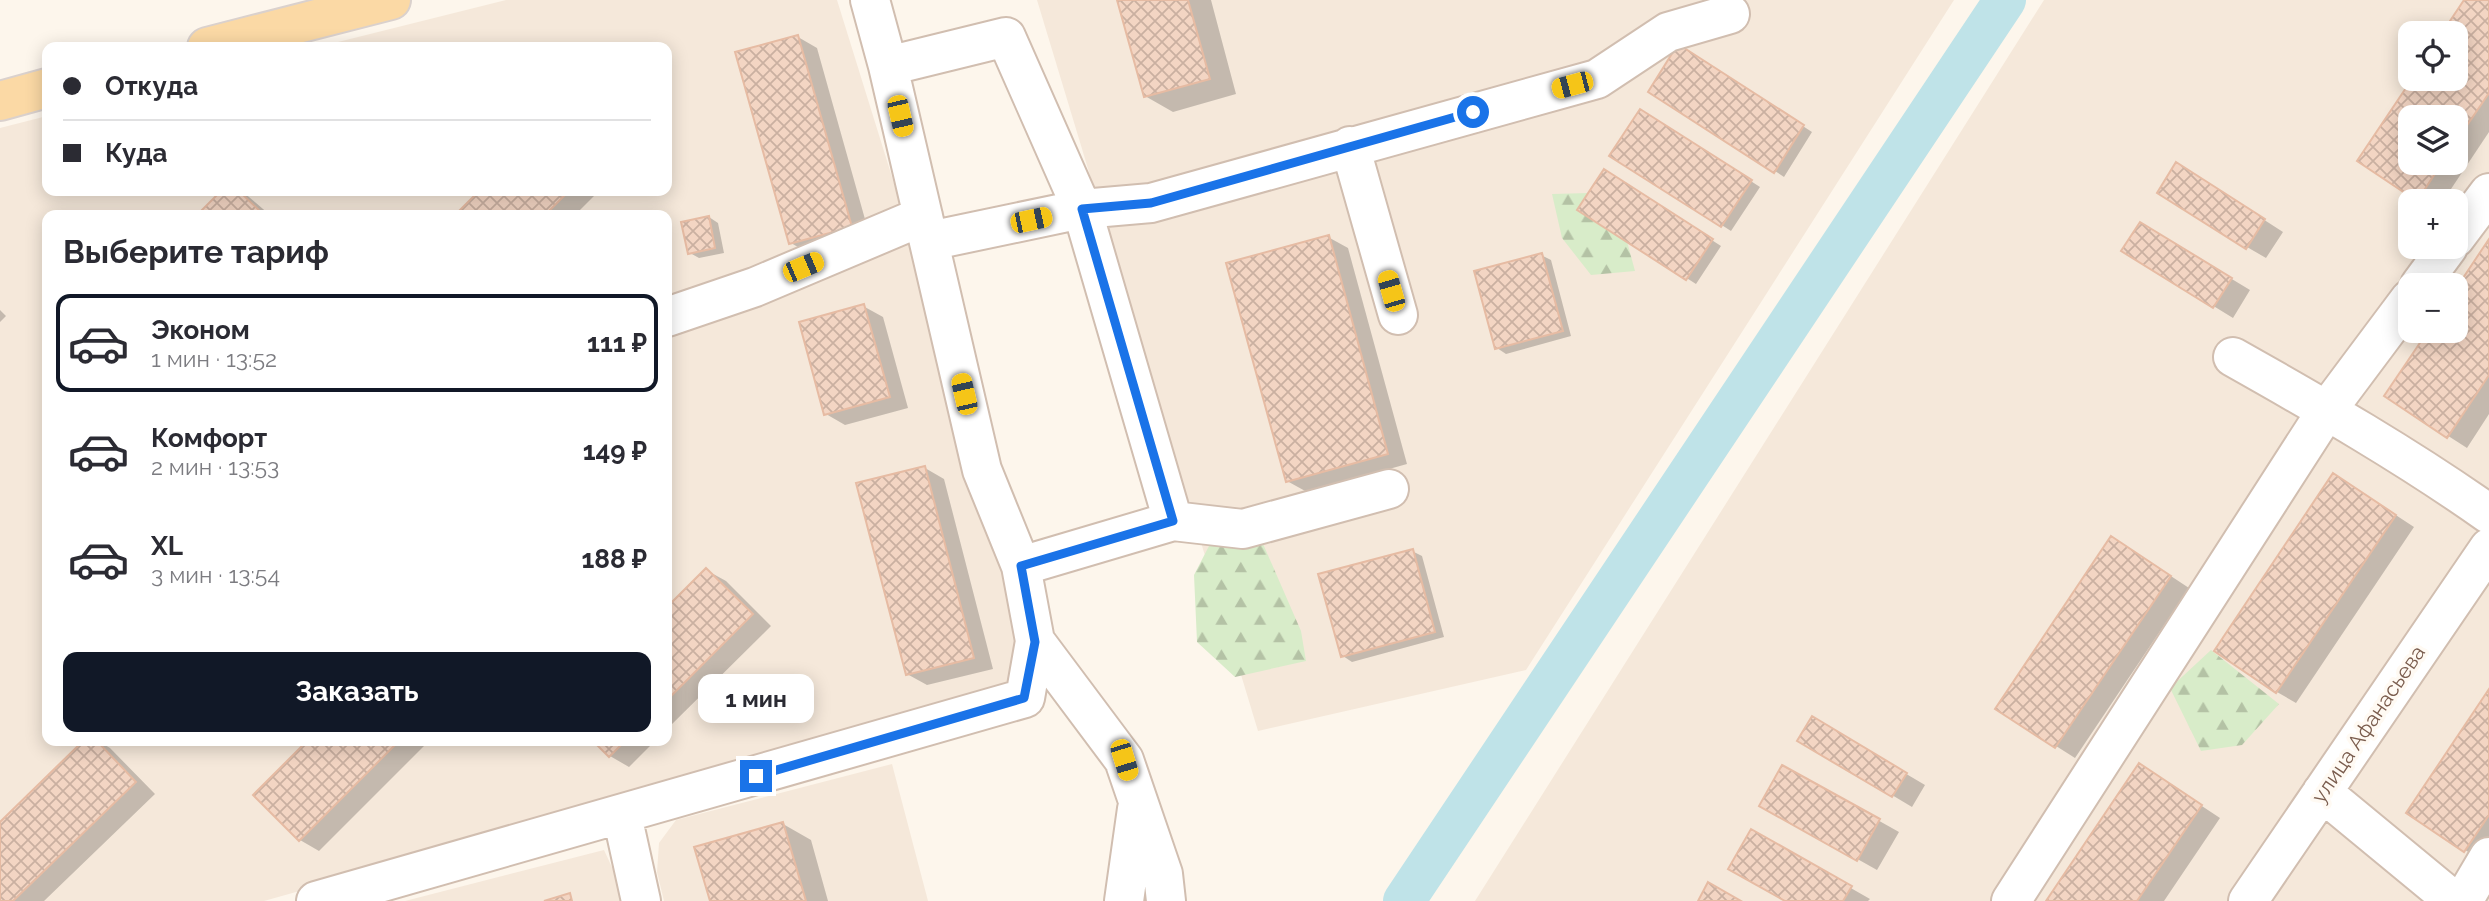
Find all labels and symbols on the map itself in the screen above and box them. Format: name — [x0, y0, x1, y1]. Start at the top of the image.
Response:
car — [1549, 69, 1596, 101]
car — [886, 93, 915, 139]
route start — [1457, 96, 1489, 128]
car — [1009, 205, 1054, 235]
car — [780, 249, 827, 285]
car — [1376, 268, 1407, 314]
car — [950, 371, 979, 417]
street label: улица Афанасьева — [2306, 641, 2430, 807]
callout: 1 мин — [698, 674, 814, 724]
car — [1108, 737, 1141, 783]
route end — [740, 760, 772, 792]

